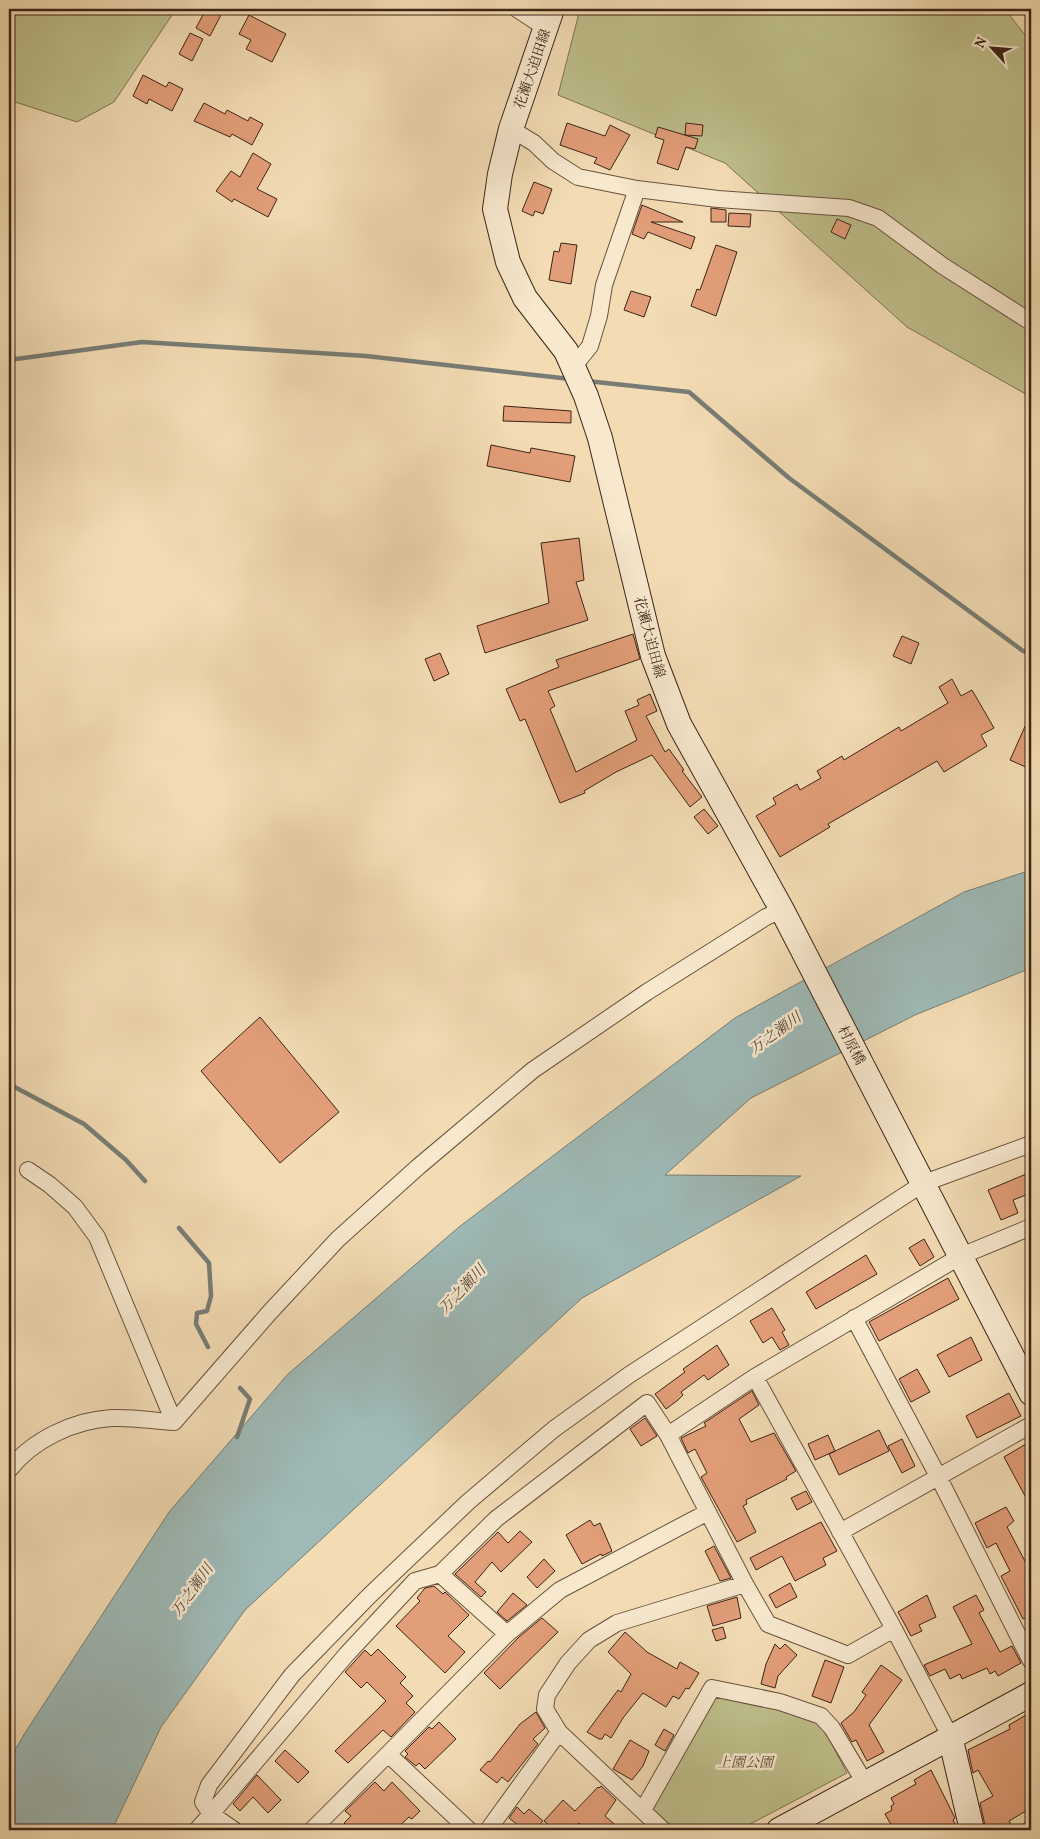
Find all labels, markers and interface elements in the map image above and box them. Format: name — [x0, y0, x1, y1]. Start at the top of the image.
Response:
north arrow — [968, 22, 1018, 72]
street label: 花瀬大迫田線 — [511, 27, 556, 112]
text: N — [971, 34, 992, 52]
street label: 花瀬大迫田線 — [629, 594, 669, 680]
water label: 万之瀬川 — [745, 1007, 808, 1060]
street label: 村原橋 — [832, 1023, 869, 1069]
water label: 万之瀬川 — [435, 1259, 493, 1319]
water label: 万之瀬川 — [167, 1559, 221, 1621]
park label: 上園公園 — [717, 1754, 775, 1773]

